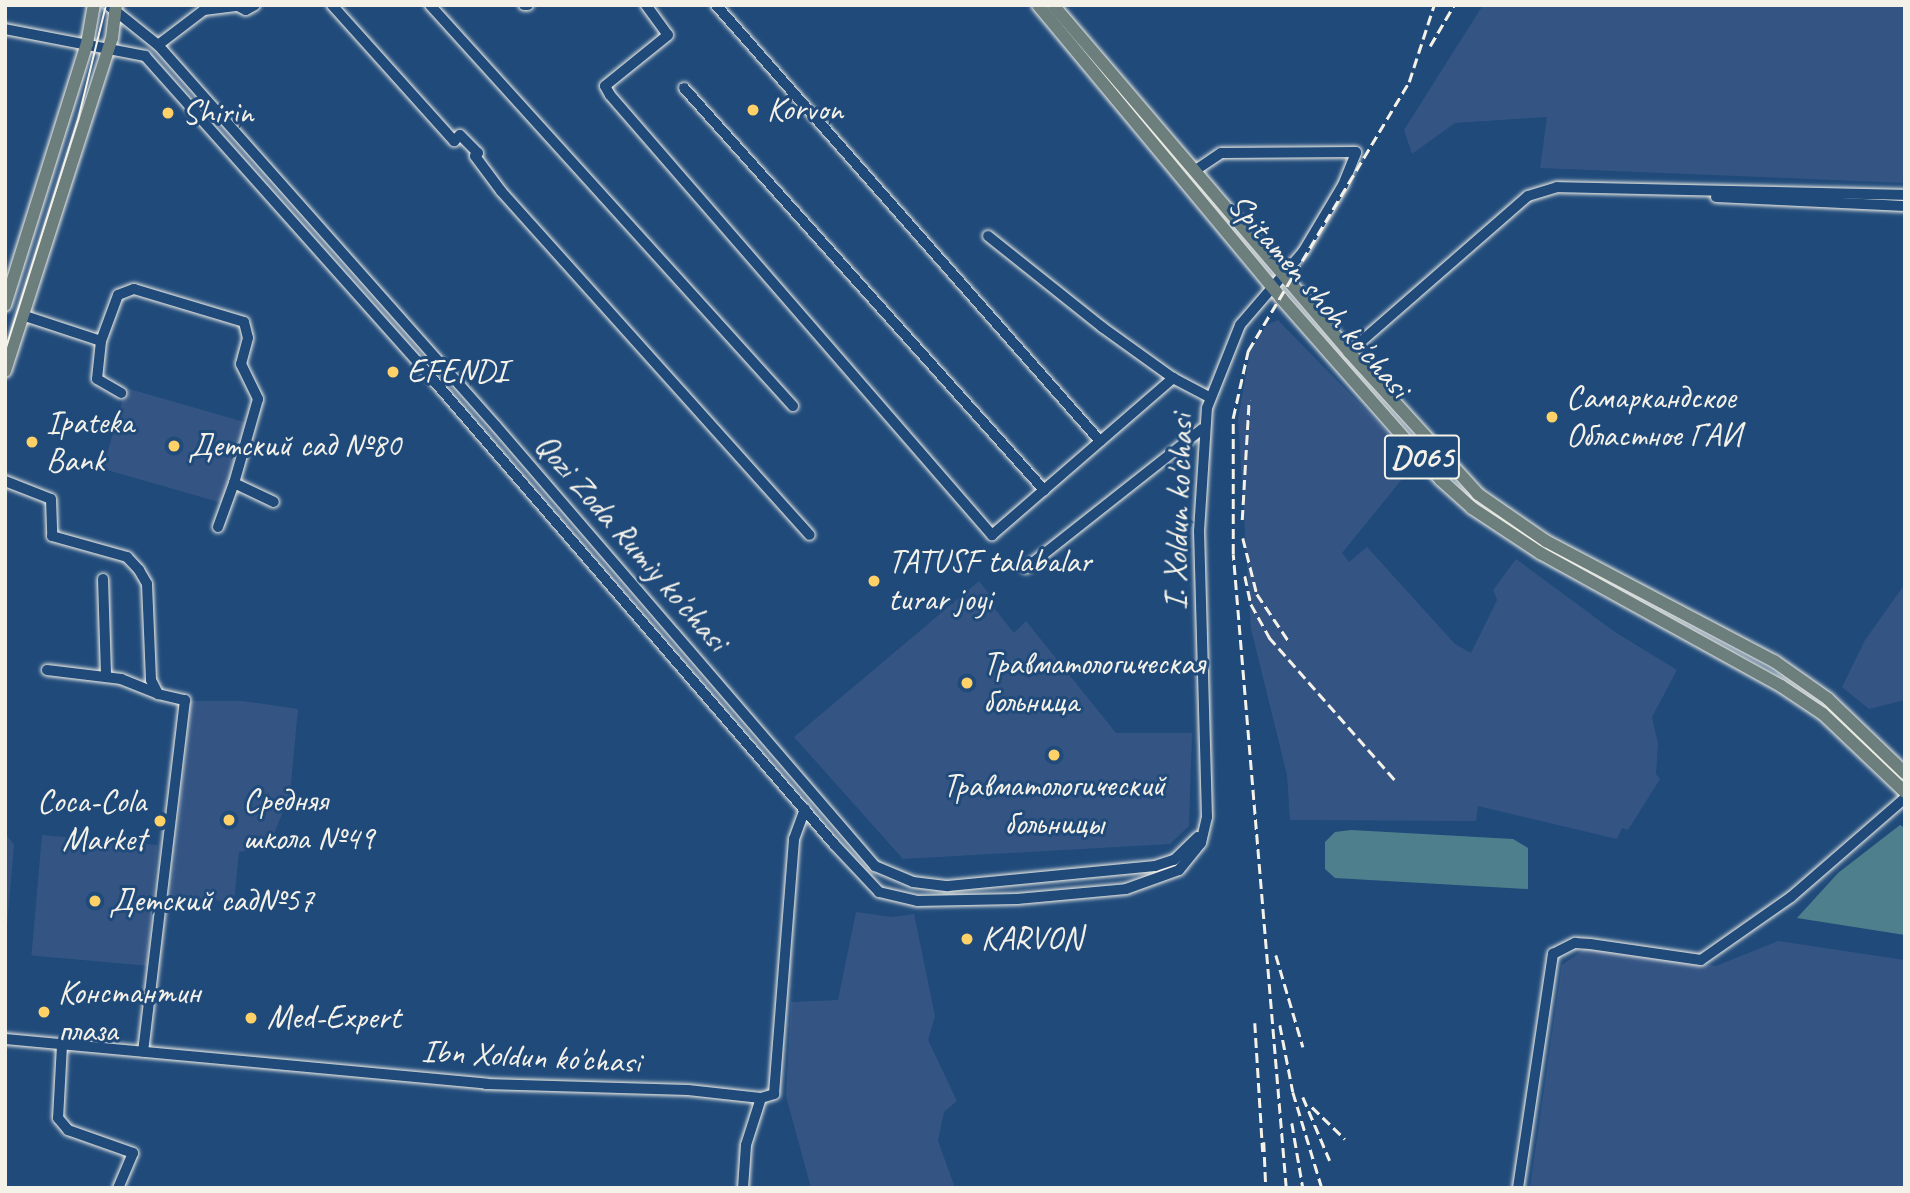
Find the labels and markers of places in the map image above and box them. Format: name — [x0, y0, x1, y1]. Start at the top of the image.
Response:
place label: Korvon — [767, 90, 843, 130]
place label: Shirin — [182, 93, 253, 133]
marker: Korvon — [745, 102, 761, 118]
marker: Shirin — [160, 105, 176, 121]
place label: EFENDI — [407, 352, 507, 392]
marker: EFENDI — [385, 364, 401, 380]
place label: Самаркандское Областное ГАИ — [1566, 378, 1741, 456]
place label: Ipateka Bank — [46, 403, 134, 481]
marker: Самаркандское Областное ГАИ — [1544, 409, 1560, 425]
place label: Детский сад №80 — [188, 426, 401, 466]
marker: Ipateka Bank — [24, 434, 40, 450]
marker: Детский сад №80 — [166, 438, 182, 454]
place label: TATUSF talabalar turar joyi — [888, 542, 1091, 620]
marker: TATUSF talabalar turar joyi — [866, 573, 882, 589]
place label: Травматологическая больница — [983, 644, 1204, 722]
marker: Травматологическая больница — [957, 673, 977, 693]
marker: Травматологический больницы — [1046, 747, 1062, 763]
place label: Травматологический больницы — [943, 766, 1165, 844]
place label: Средняя школа №49 — [243, 781, 374, 859]
place label: Coca-Cola Market — [37, 782, 146, 860]
marker: Средняя школа №49 — [221, 812, 237, 828]
marker: Coca-Cola Market — [152, 813, 168, 829]
place label: Детский сад№57 — [109, 881, 314, 921]
marker: Детский сад№57 — [87, 893, 103, 909]
place label: KARVON — [981, 919, 1082, 959]
marker: KARVON — [959, 931, 975, 947]
place label: Константин плаза — [58, 973, 200, 1051]
place label: Med-Expert — [267, 998, 400, 1038]
marker: Константин плаза — [36, 1004, 52, 1020]
marker: Med-Expert — [241, 1008, 261, 1028]

